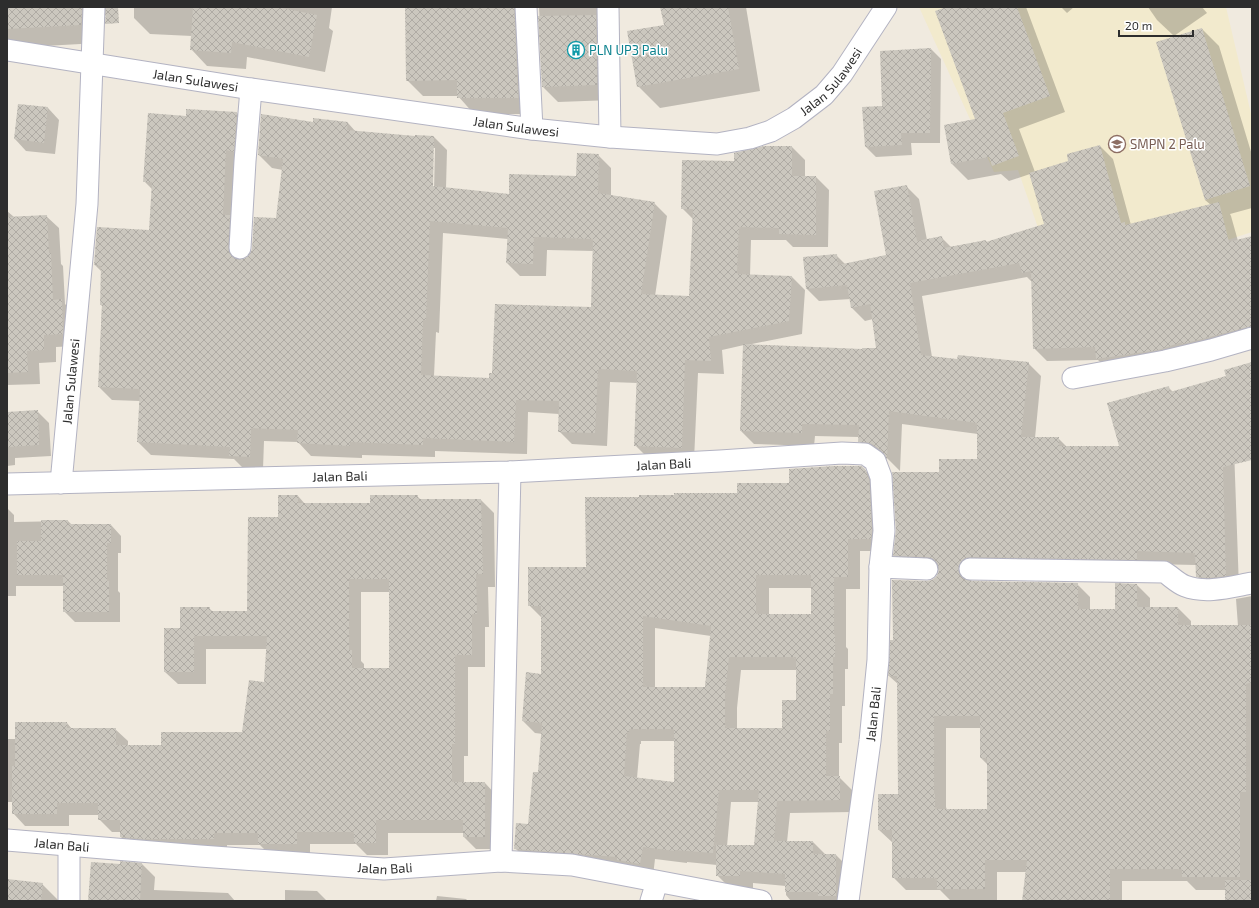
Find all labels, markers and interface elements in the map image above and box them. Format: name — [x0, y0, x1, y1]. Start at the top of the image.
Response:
scale bar — [1119, 12, 1193, 38]
text: 20 m — [1125, 18, 1152, 32]
building icon: PLN UP3 Palu — [566, 40, 586, 60]
place label: PLN UP3 Palu — [589, 42, 668, 58]
street label: Jalan Sulawesi — [796, 45, 865, 119]
street label: Jalan Sulawesi — [152, 65, 239, 95]
street label: Jalan Sulawesi — [472, 113, 560, 140]
school or university icon: SMPN 2 Palu — [1107, 134, 1127, 154]
place label: SMPN 2 Palu — [1130, 136, 1205, 152]
street label: Jalan Sulawesi — [58, 338, 82, 425]
street label: Jalan Bali — [636, 455, 692, 473]
street label: Jalan Bali — [312, 467, 368, 485]
street label: Jalan Bali — [862, 686, 884, 742]
street label: Jalan Bali — [34, 834, 90, 855]
street label: Jalan Bali — [357, 859, 413, 877]

